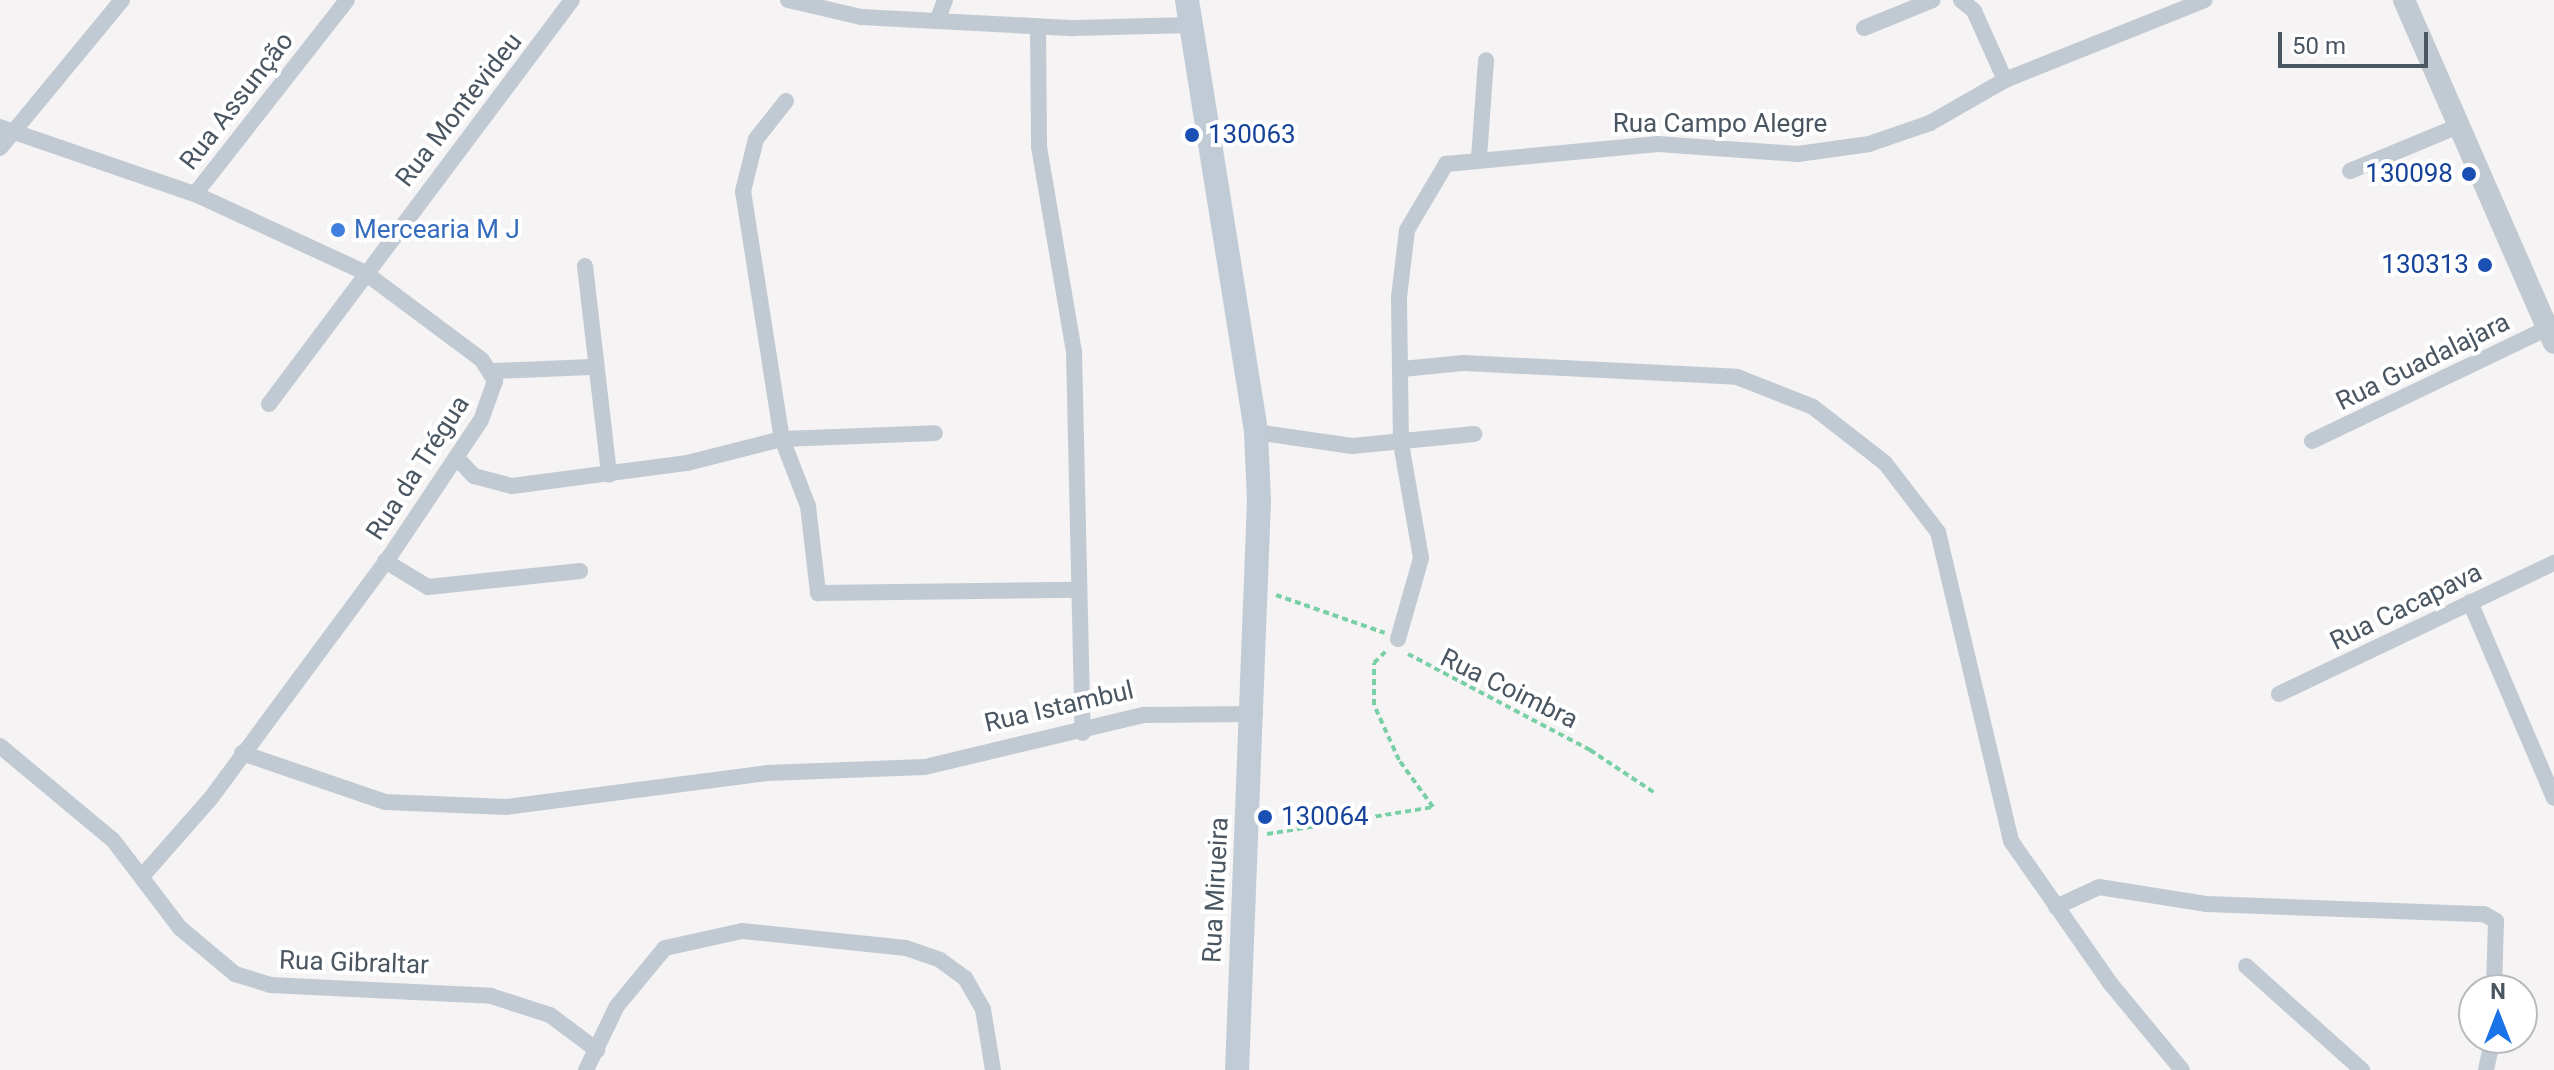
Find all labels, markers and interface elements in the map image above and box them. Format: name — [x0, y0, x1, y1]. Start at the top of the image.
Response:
scale bar — [2282, 16, 2432, 66]
street label: Rua Assunção — [174, 26, 300, 176]
street label: Rua Montevideu — [389, 27, 529, 193]
text: 50 m — [2292, 32, 2346, 60]
street label: Rua Campo Alegre — [1613, 108, 1827, 140]
place label: 130063 — [1208, 119, 1296, 151]
marker: 130063 — [1183, 126, 1201, 144]
place label: 130098 — [2365, 158, 2453, 190]
marker: 130098 — [2460, 165, 2478, 183]
place label: Mercearia M J — [354, 214, 520, 246]
marker: Mercearia M J — [329, 221, 347, 239]
place label: 130313 — [2381, 249, 2469, 281]
marker: 130313 — [2476, 256, 2494, 274]
street label: Rua Guadalajara — [2331, 307, 2515, 417]
street label: Rua da Trégua — [360, 390, 476, 546]
street label: Rua Cacapava — [2325, 557, 2487, 657]
street label: Rua Coimbra — [1435, 642, 1583, 736]
street label: Rua Istambul — [981, 675, 1137, 739]
place label: 130064 — [1281, 801, 1369, 833]
marker: 130064 — [1256, 808, 1274, 826]
street label: Rua Mirueira — [1197, 816, 1235, 964]
street label: Rua Gibraltar — [279, 945, 429, 981]
north arrow — [2458, 974, 2538, 1054]
text: N — [2490, 979, 2506, 1004]

